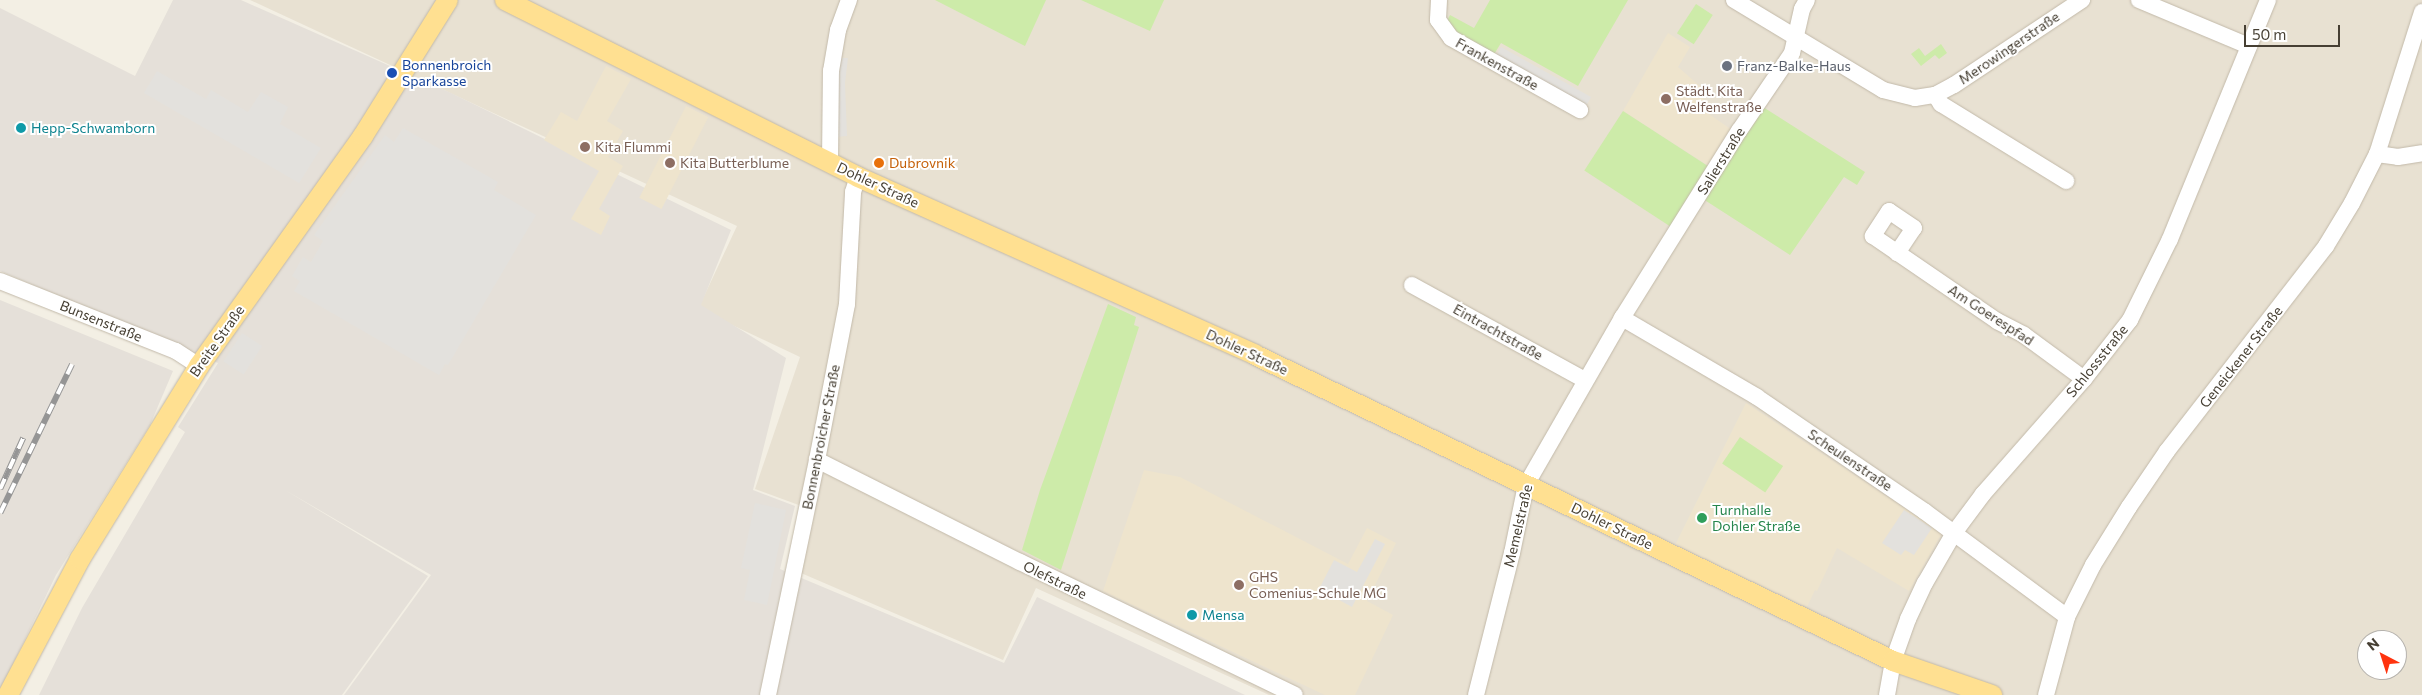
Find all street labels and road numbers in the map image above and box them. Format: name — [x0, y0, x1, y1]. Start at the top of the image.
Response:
street label: Merowingerstraße — [1955, 8, 2063, 88]
street label: Frankenstraße — [1453, 34, 1541, 94]
street label: Salierstraße — [1694, 124, 1748, 198]
street label: Dohler Straße — [834, 159, 922, 211]
street label: Am Goerespfad — [1945, 281, 2037, 349]
street label: Bunsenstraße — [57, 297, 145, 345]
street label: Eintrachtstraße — [1450, 300, 1546, 364]
street label: Breite Straße — [186, 302, 248, 380]
street label: Geneickener Straße — [2196, 303, 2286, 411]
street label: Schlossstraße — [2063, 321, 2131, 401]
street label: Dohler Straße — [1203, 326, 1291, 378]
street label: Bonnenbroicher Straße — [799, 363, 843, 511]
street label: Scheulenstraße — [1805, 426, 1895, 494]
street label: Memelstraße — [1500, 483, 1536, 569]
street label: Dohler Straße — [1569, 499, 1655, 553]
street label: Olefstraße — [1021, 557, 1089, 603]

